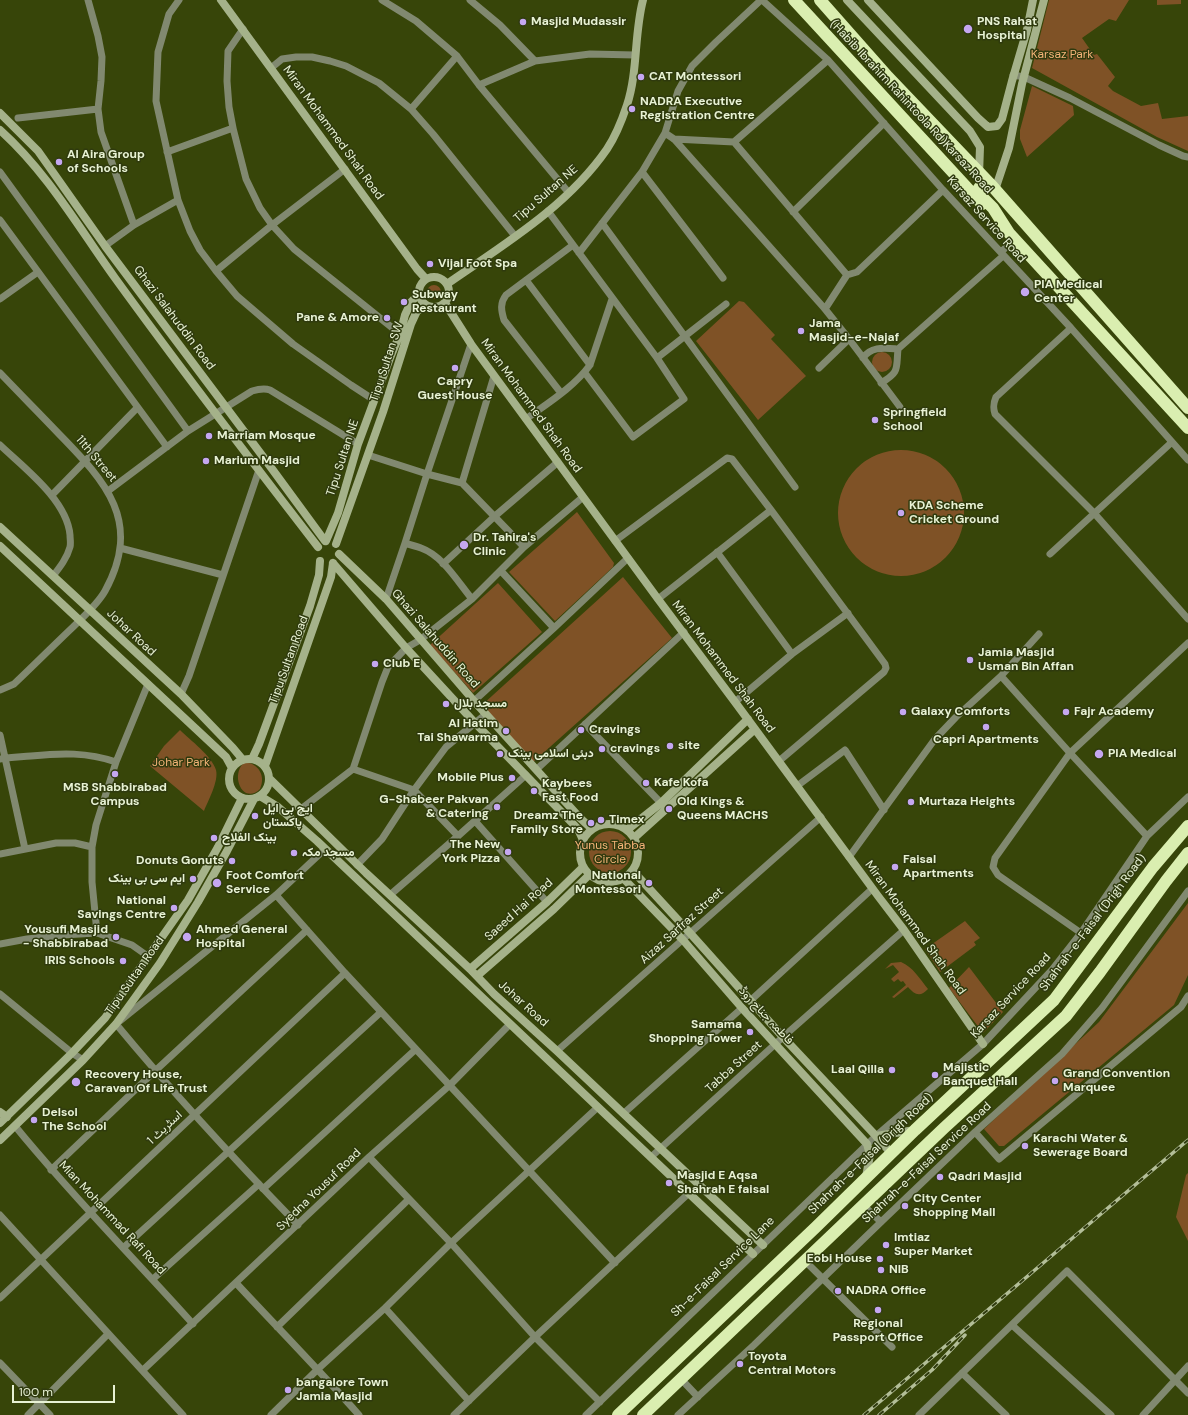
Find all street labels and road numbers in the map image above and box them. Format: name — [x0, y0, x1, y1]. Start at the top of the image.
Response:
street label: (Habib Ibrahim Rahintoola Rd)Karsaz Road — [827, 17, 995, 197]
street label: Miran Mohammed Shah Road — [280, 63, 386, 203]
street label: Tipu Sultan NE — [511, 162, 581, 226]
street label: Karsaz Service Road — [943, 174, 1029, 266]
street label: Ghazi Salahuddin Road — [130, 263, 218, 373]
street label: Tipu Sultan SW — [367, 320, 407, 404]
street label: Miran Mohammed Shah Road — [478, 336, 584, 476]
street label: Tipu Sultan NE — [324, 418, 362, 498]
street label: 11th Street — [72, 433, 120, 485]
street label: Ghazi Salahuddin Road — [388, 587, 482, 691]
street label: Miran Mohammed Shah Road — [669, 598, 777, 736]
street label: Johar Road — [103, 607, 159, 659]
street label: Tipu Sultan Road — [266, 614, 312, 706]
street label: Shahrah-e-Faisal (Drigh Road) — [1037, 852, 1149, 994]
street label: Miran Mohammed Shah Road — [862, 858, 968, 998]
street label: Saeed Hai Road — [482, 876, 556, 944]
street label: Aizaz Sarfraz Street — [637, 885, 727, 967]
street label: Tipu Sultan Road — [102, 934, 168, 1018]
street label: Karsaz Service Road — [968, 950, 1054, 1042]
street label: Johar Road — [495, 978, 551, 1030]
street label: فاطمہ جناح روڈ — [736, 984, 796, 1048]
street label: Tabba Street — [703, 1038, 765, 1096]
street label: Shahrah-e-Faisal (Drigh Road) — [806, 1090, 936, 1218]
street label: Shahrah-e-Faisal Service Road — [860, 1099, 994, 1227]
street label: اسٹریٹ 1 — [144, 1108, 186, 1148]
street label: Syedna Yousuf Road — [274, 1146, 364, 1234]
street label: Mian Mohammad Rafi Road — [56, 1158, 168, 1278]
street label: Sh-e-Faisal Service Lane — [668, 1214, 778, 1320]

